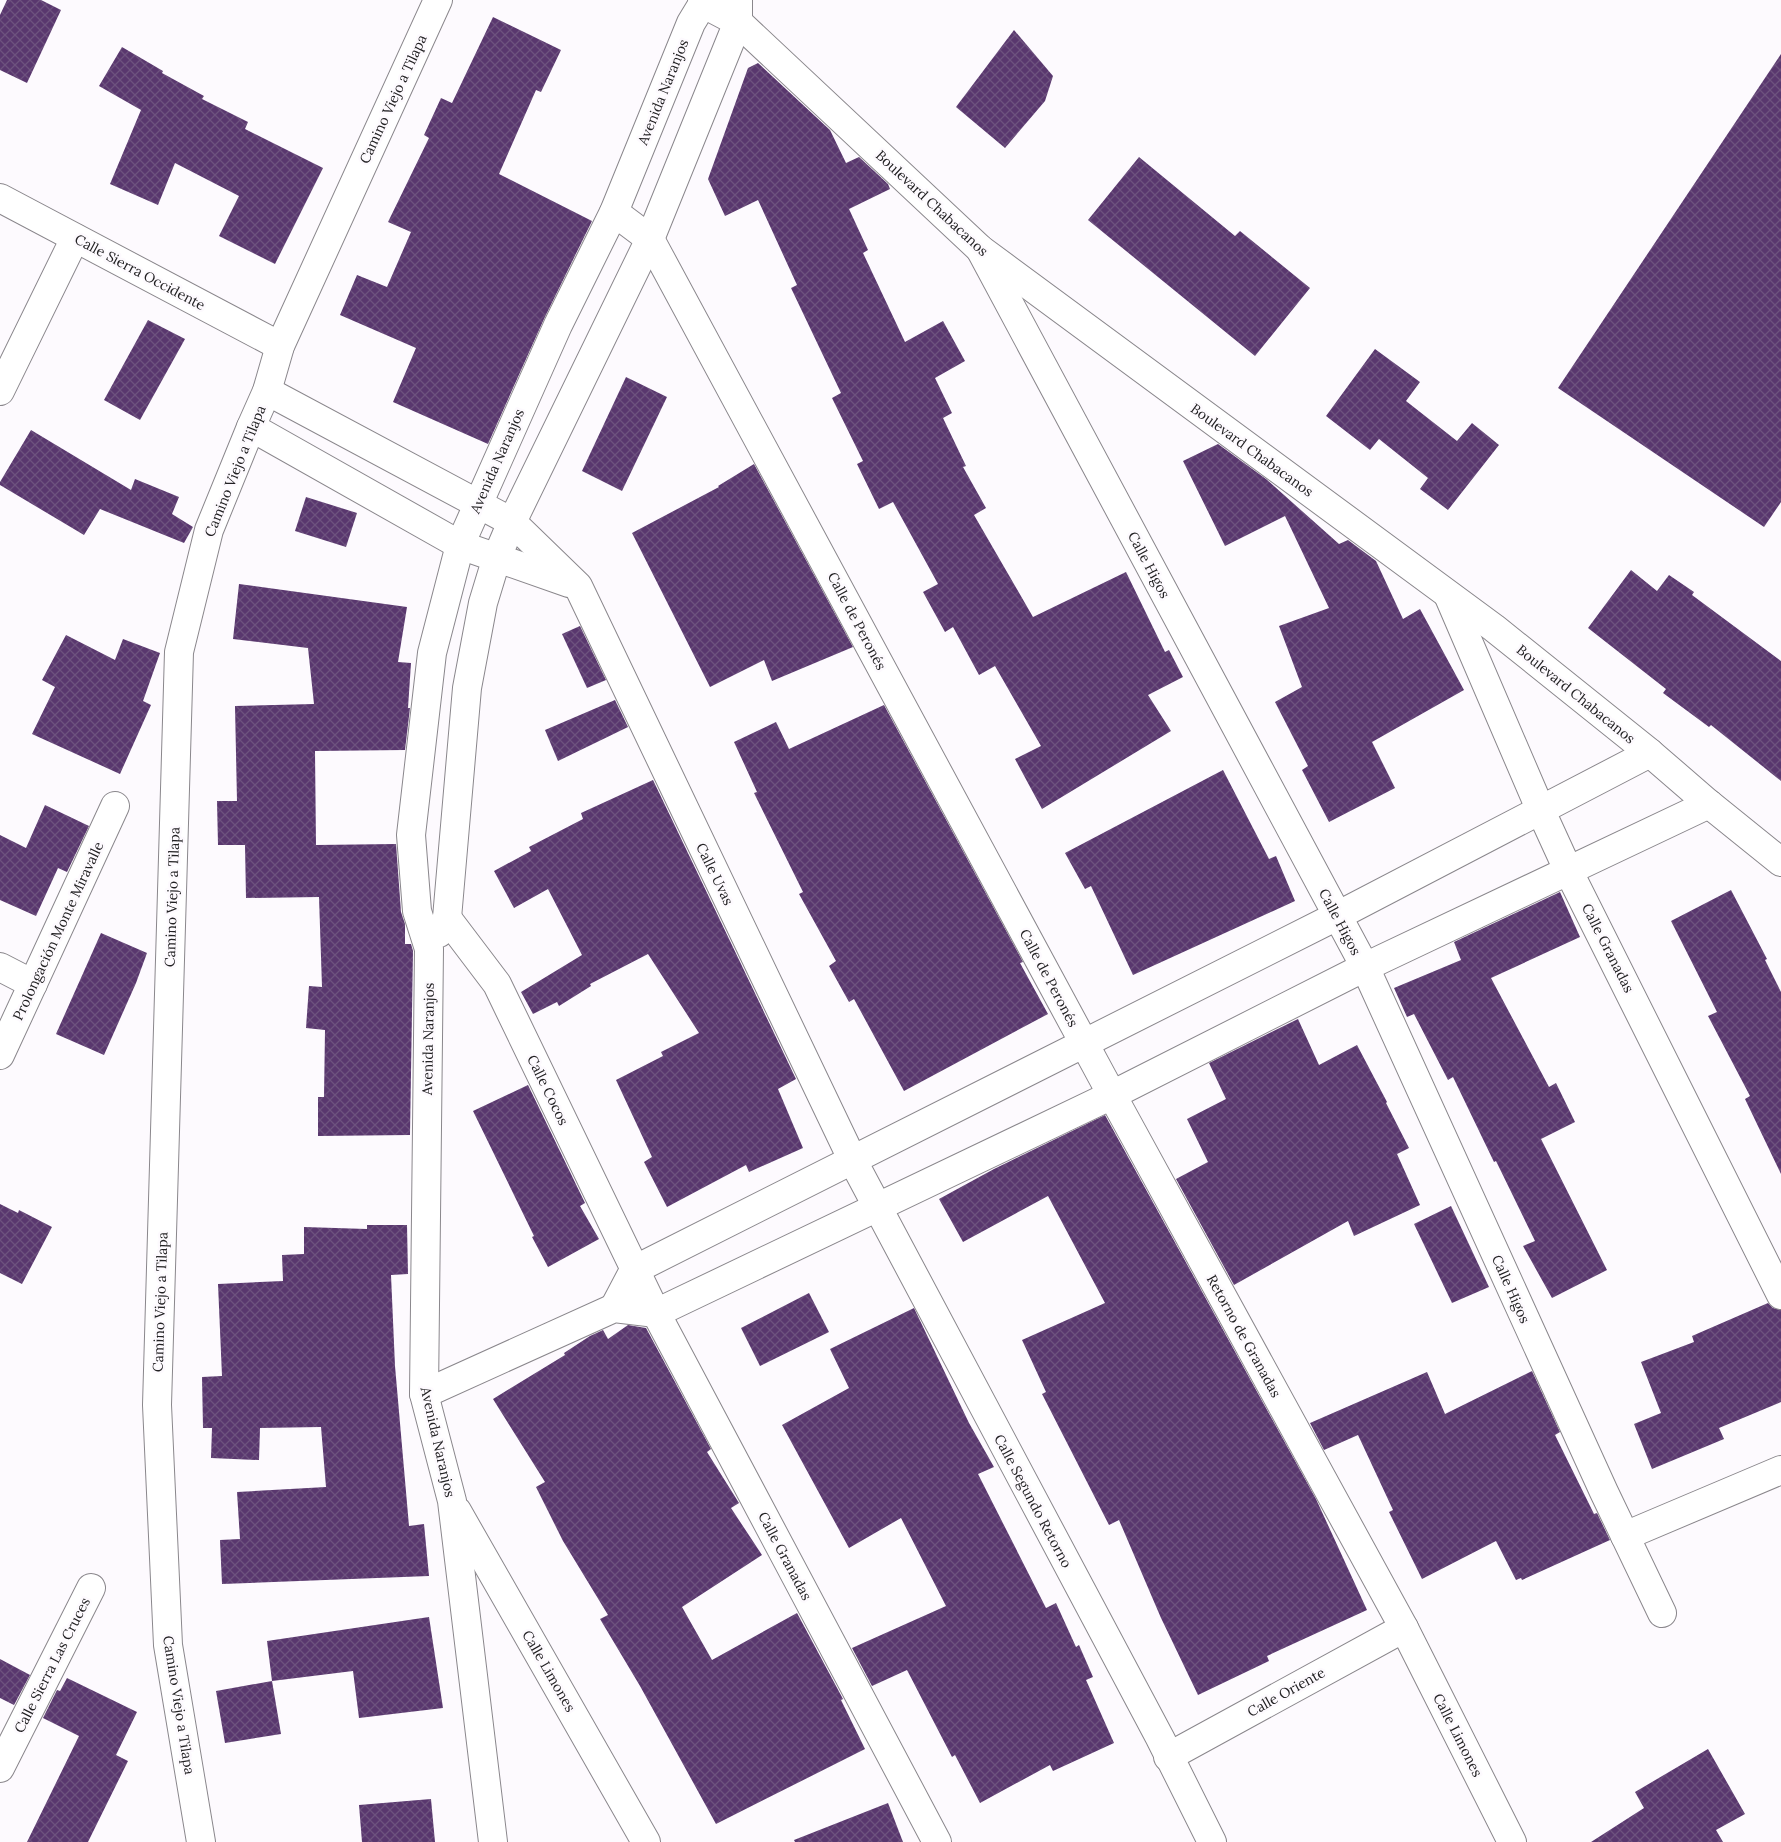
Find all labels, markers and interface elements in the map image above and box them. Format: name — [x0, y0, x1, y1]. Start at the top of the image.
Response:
street label: Camino Viejo a Tilapa — [355, 32, 431, 166]
street label: Avenida Naranjos — [633, 36, 692, 148]
street label: Boulevard Chabacanos — [872, 146, 992, 260]
street label: Calle Sierra Occidente — [72, 230, 209, 314]
street label: Boulevard Chabacanos — [1187, 399, 1317, 501]
street label: Camino Viejo a Tilapa — [200, 403, 270, 539]
street label: Avenida Naranjos — [465, 406, 528, 517]
street label: Calle Higos — [1124, 529, 1174, 601]
street label: Calle de Peronés — [824, 569, 890, 673]
street label: Boulevard Chabacanos — [1513, 641, 1639, 747]
street label: Camino Viejo a Tilapa — [161, 827, 183, 967]
street label: Prolongación Monte Miravalle — [9, 838, 108, 1023]
street label: Calle Uvas — [692, 840, 738, 908]
street label: Calle Higos — [1315, 886, 1365, 958]
street label: Calle Granadas — [1578, 900, 1638, 996]
street label: Calle de Peronés — [1016, 926, 1082, 1030]
street label: Avenida Naranjos — [418, 983, 438, 1096]
street label: Calle Cocos — [523, 1052, 573, 1128]
street label: Camino Viejo a Tilapa — [149, 1232, 171, 1372]
street label: Calle Higos — [1488, 1252, 1534, 1326]
street label: Retorno de Granadas — [1203, 1271, 1285, 1401]
street label: Avenida Naranjos — [416, 1384, 459, 1499]
street label: Calle Segundo Retorno — [990, 1431, 1076, 1571]
street label: Calle Granadas — [754, 1509, 816, 1603]
street label: Calle Sierra Las Cruces — [10, 1594, 94, 1736]
street label: Calle Limones — [518, 1627, 580, 1715]
street label: Camino Viejo a Tilapa — [159, 1634, 199, 1776]
street label: Calle Oriente — [1244, 1663, 1328, 1721]
street label: Calle Limones — [1429, 1690, 1487, 1780]

